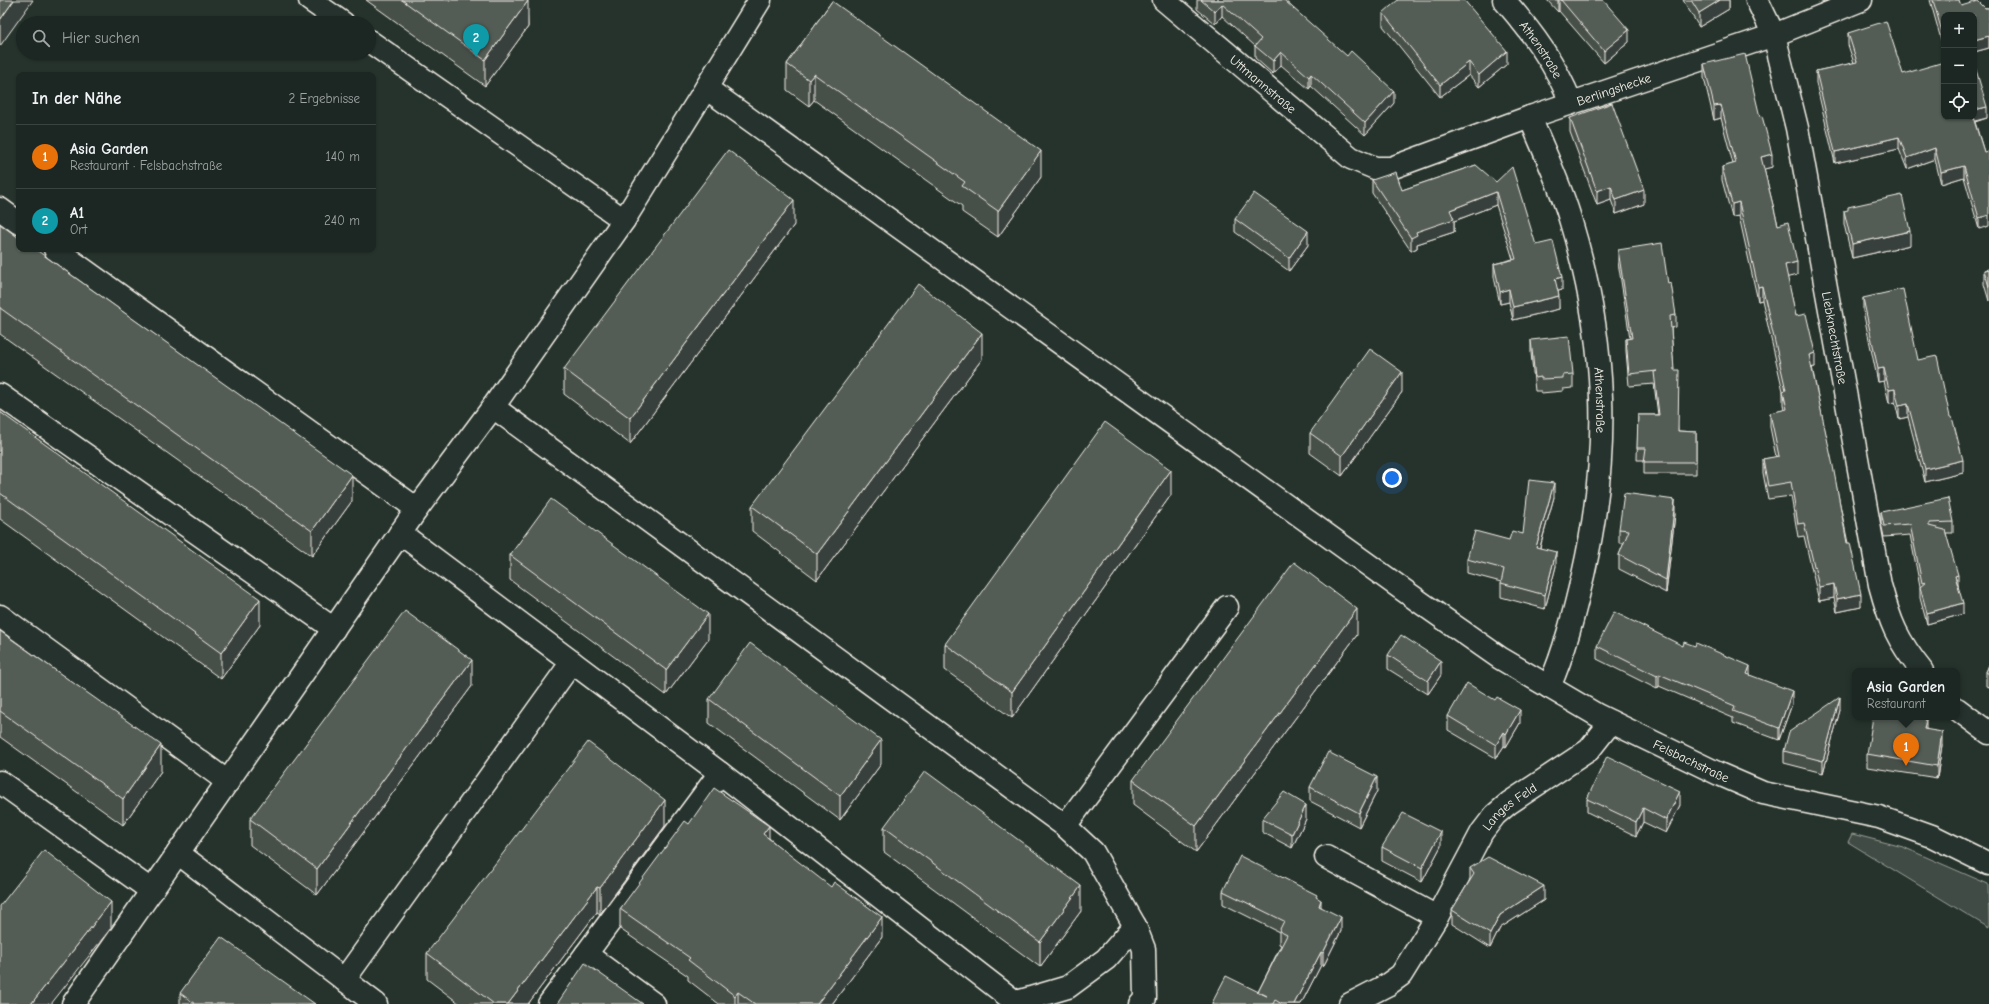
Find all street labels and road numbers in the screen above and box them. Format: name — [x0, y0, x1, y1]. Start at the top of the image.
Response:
street label: Athenstraße — [1516, 18, 1566, 81]
street label: Uttmannstraße — [1227, 52, 1300, 117]
street label: Berlingshecke — [1575, 70, 1653, 109]
street label: Liebknechtstraße — [1819, 290, 1850, 386]
street label: Athenstraße — [1591, 367, 1608, 434]
street label: Felsbachstraße — [1651, 736, 1732, 786]
street label: Langes Feld — [1479, 780, 1539, 833]

